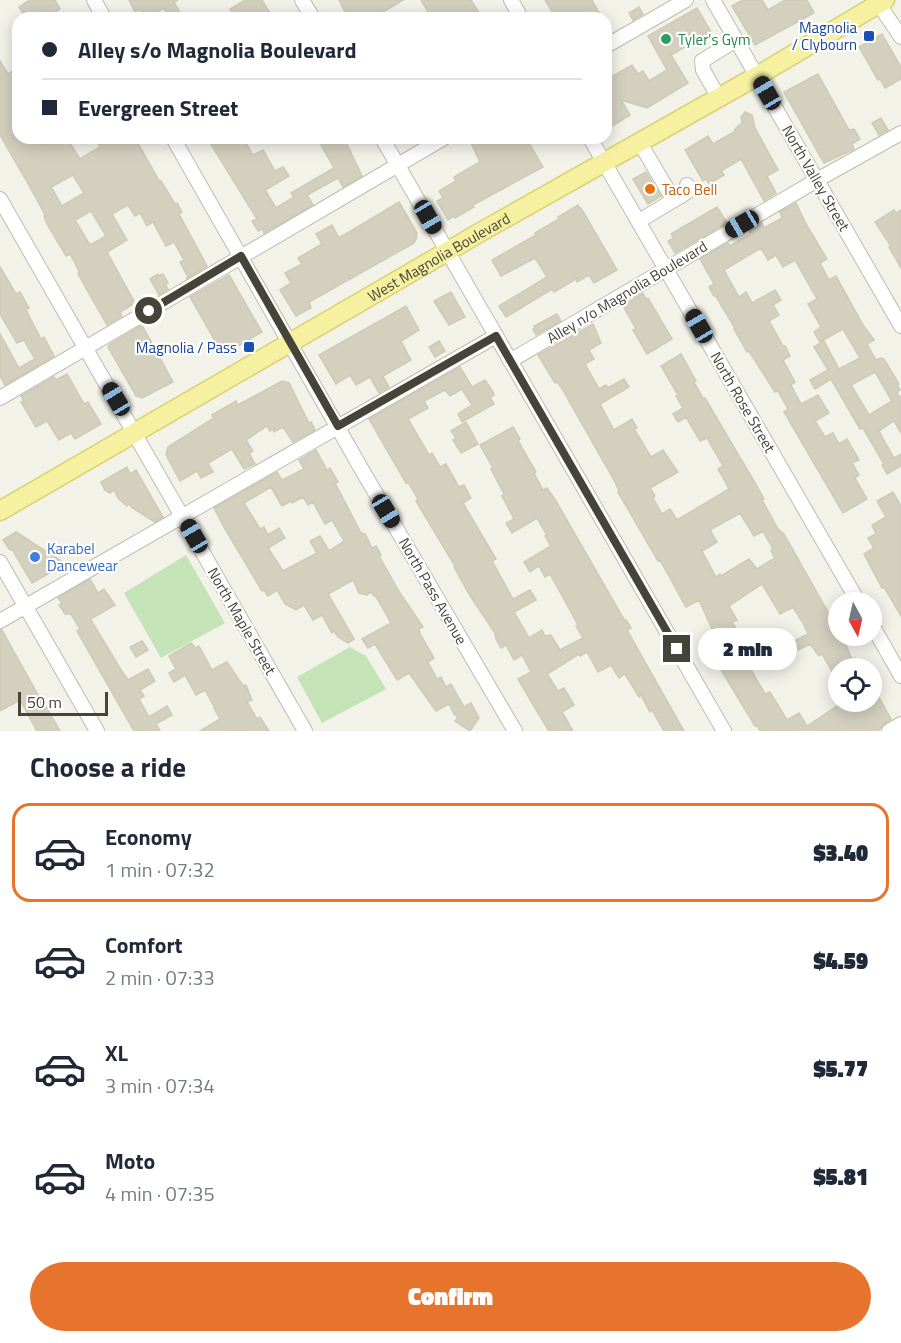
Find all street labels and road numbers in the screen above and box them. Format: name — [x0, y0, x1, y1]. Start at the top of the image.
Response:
street label: North Valley Street — [776, 121, 856, 236]
street label: West Magnolia Boulevard — [363, 206, 514, 307]
street label: Alley n/o Magnolia Boulevard — [542, 235, 712, 349]
street label: North Rose Street — [705, 347, 782, 457]
street label: North Pass Avenue — [393, 533, 473, 649]
street label: North Maple Street — [202, 563, 283, 680]

